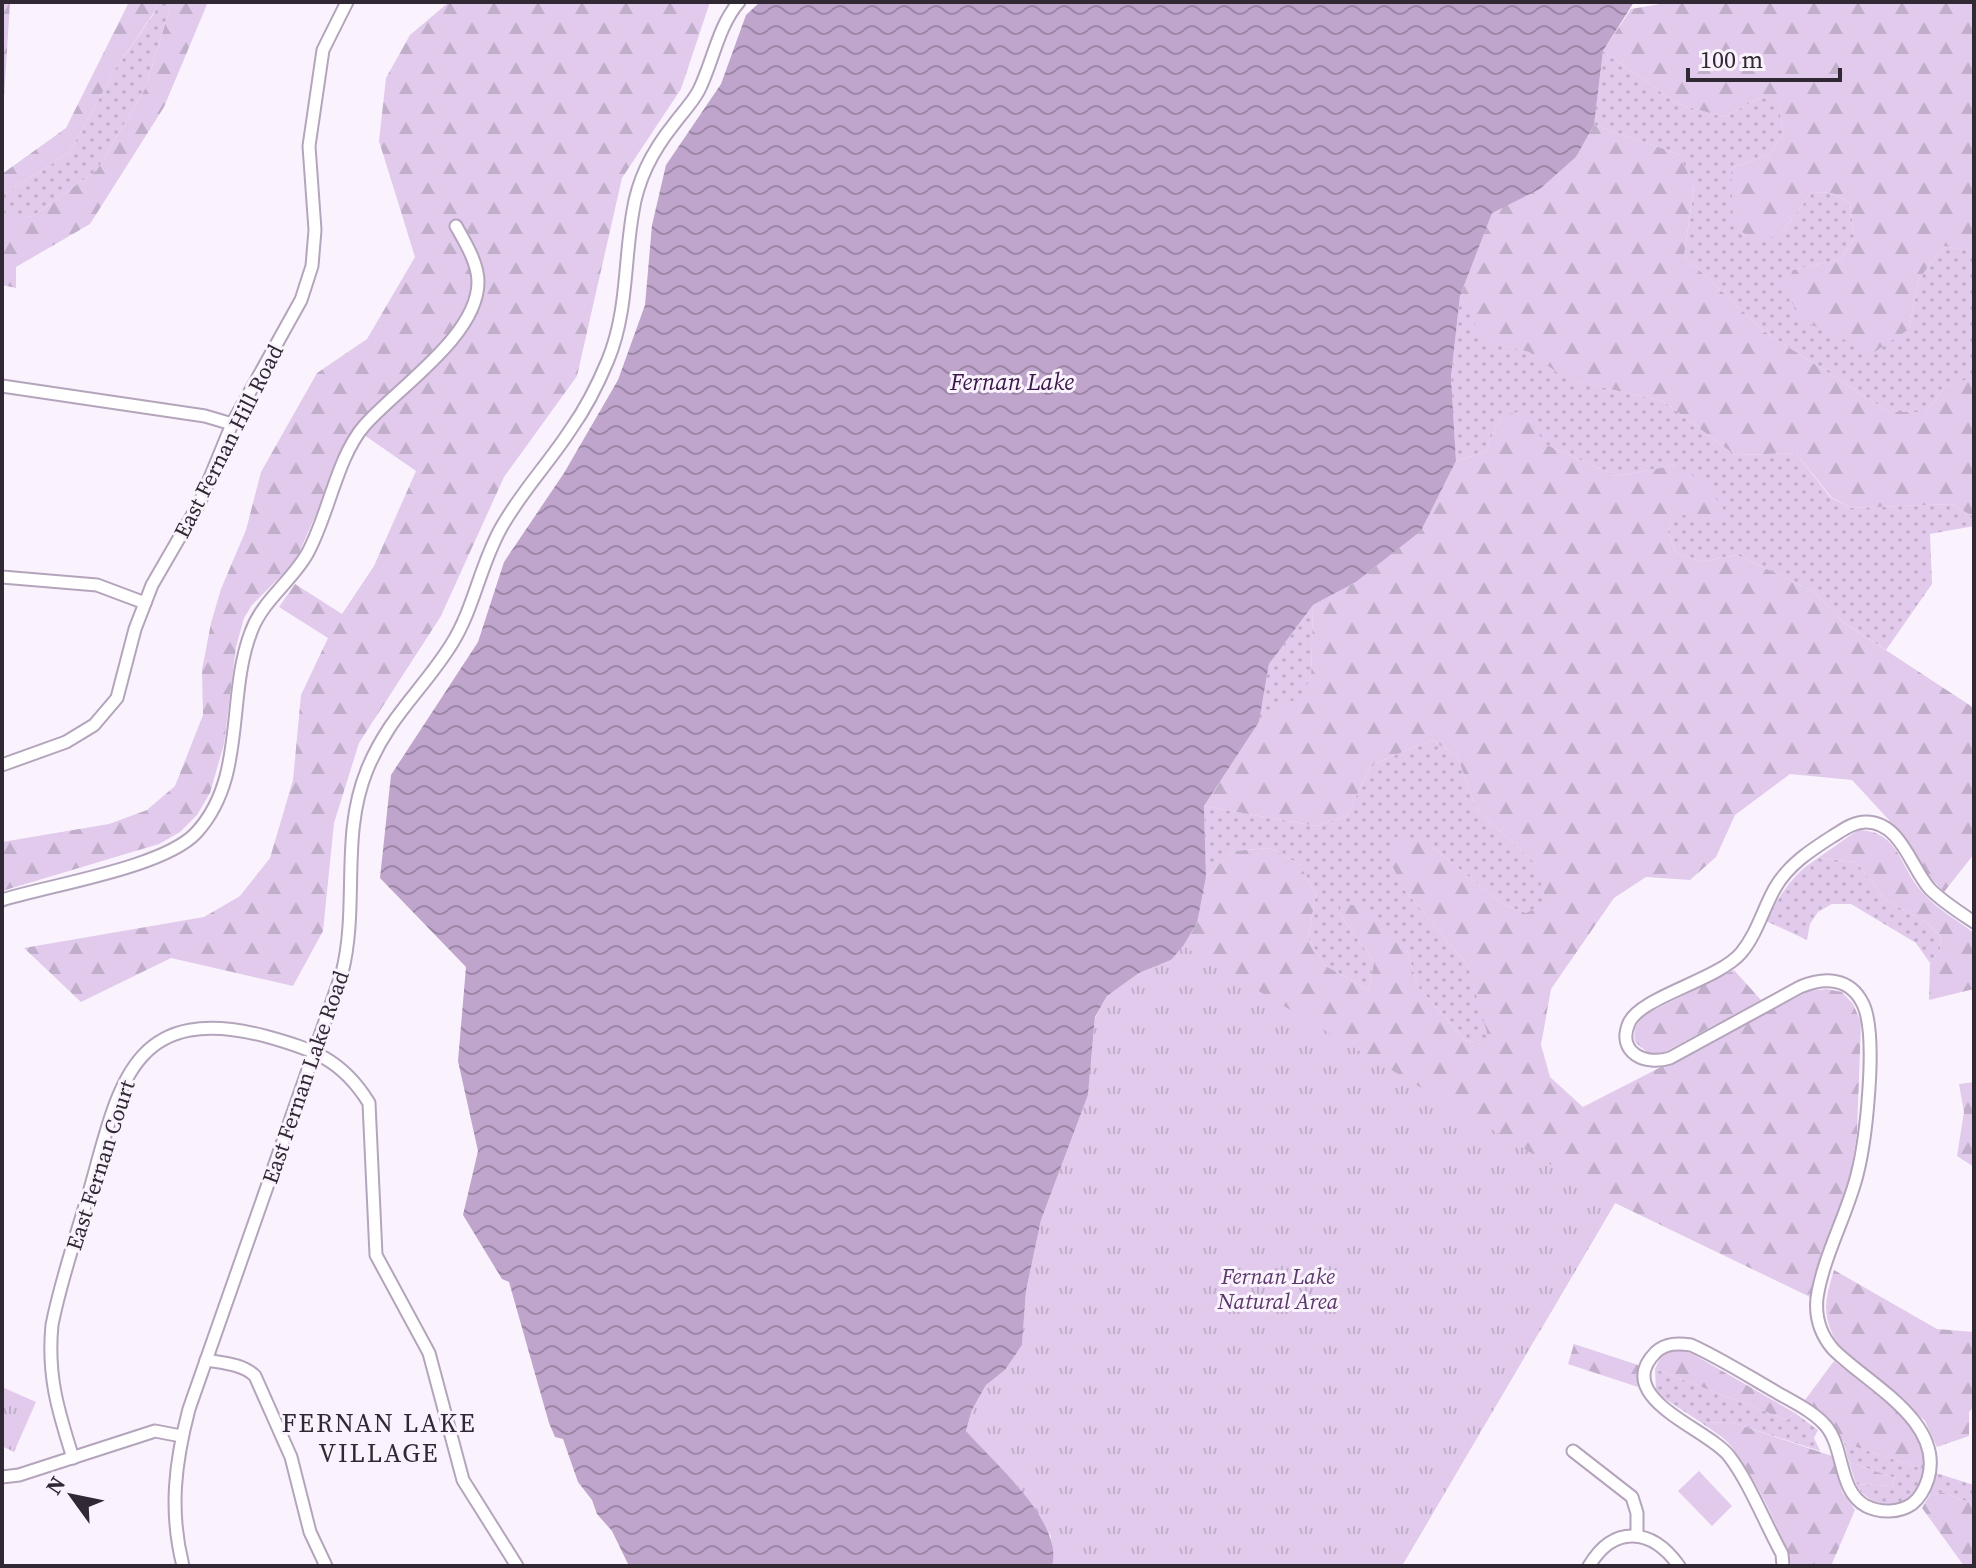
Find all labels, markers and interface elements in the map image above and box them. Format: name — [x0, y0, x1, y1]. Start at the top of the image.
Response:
scale bar — [1688, 32, 1840, 82]
text: 100 m — [1700, 43, 1763, 76]
street label: East Fernan Hill Road — [166, 339, 290, 543]
water label: Fernan Lake — [949, 365, 1074, 398]
street label: East Fernan Lake Road — [254, 966, 356, 1188]
street label: East Fernan Court — [58, 1075, 142, 1254]
park label: Fernan Lake Natural Area — [1217, 1261, 1339, 1316]
district label: FERNAN LAKE VILLAGE — [281, 1405, 477, 1471]
north arrow — [32, 1456, 112, 1536]
text: N — [38, 1470, 72, 1500]

